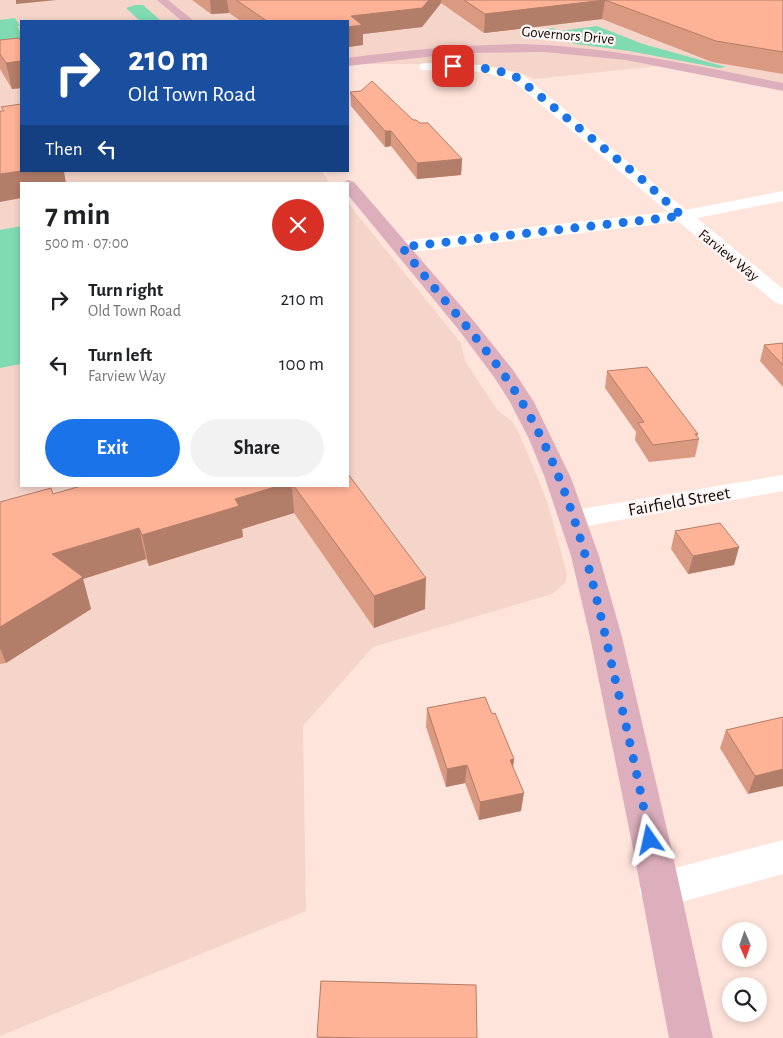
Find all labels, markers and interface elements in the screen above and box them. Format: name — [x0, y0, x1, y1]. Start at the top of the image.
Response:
street label: Governors Drive — [521, 24, 615, 47]
icon: right — [45, 40, 110, 105]
text: 210 m — [128, 42, 209, 77]
pin — [432, 45, 474, 87]
icon: arrive — [439, 52, 467, 80]
text: Old Town Road — [128, 83, 256, 105]
icon: left — [93, 135, 121, 163]
text: Then — [45, 140, 83, 159]
button: close — [272, 199, 324, 251]
text: 7 min — [45, 200, 110, 230]
street label: Farview Way — [696, 227, 762, 285]
text: 500 m · 07:00 — [45, 235, 129, 251]
text: Turn right — [88, 281, 163, 300]
icon: right — [45, 286, 73, 314]
text: 210 m — [280, 290, 324, 309]
text: Old Town Road — [88, 303, 181, 319]
text: Turn left — [88, 346, 152, 365]
icon: left — [45, 351, 73, 379]
text: 100 m — [279, 355, 324, 374]
text: Farview Way — [88, 368, 166, 384]
button: Exit — [45, 419, 180, 477]
button: Share — [190, 419, 324, 477]
street label: Fairfield Street — [627, 484, 732, 520]
position arrow — [623, 813, 675, 865]
north arrow — [722, 922, 768, 968]
map controls — [722, 922, 767, 1022]
button: search — [722, 977, 767, 1022]

